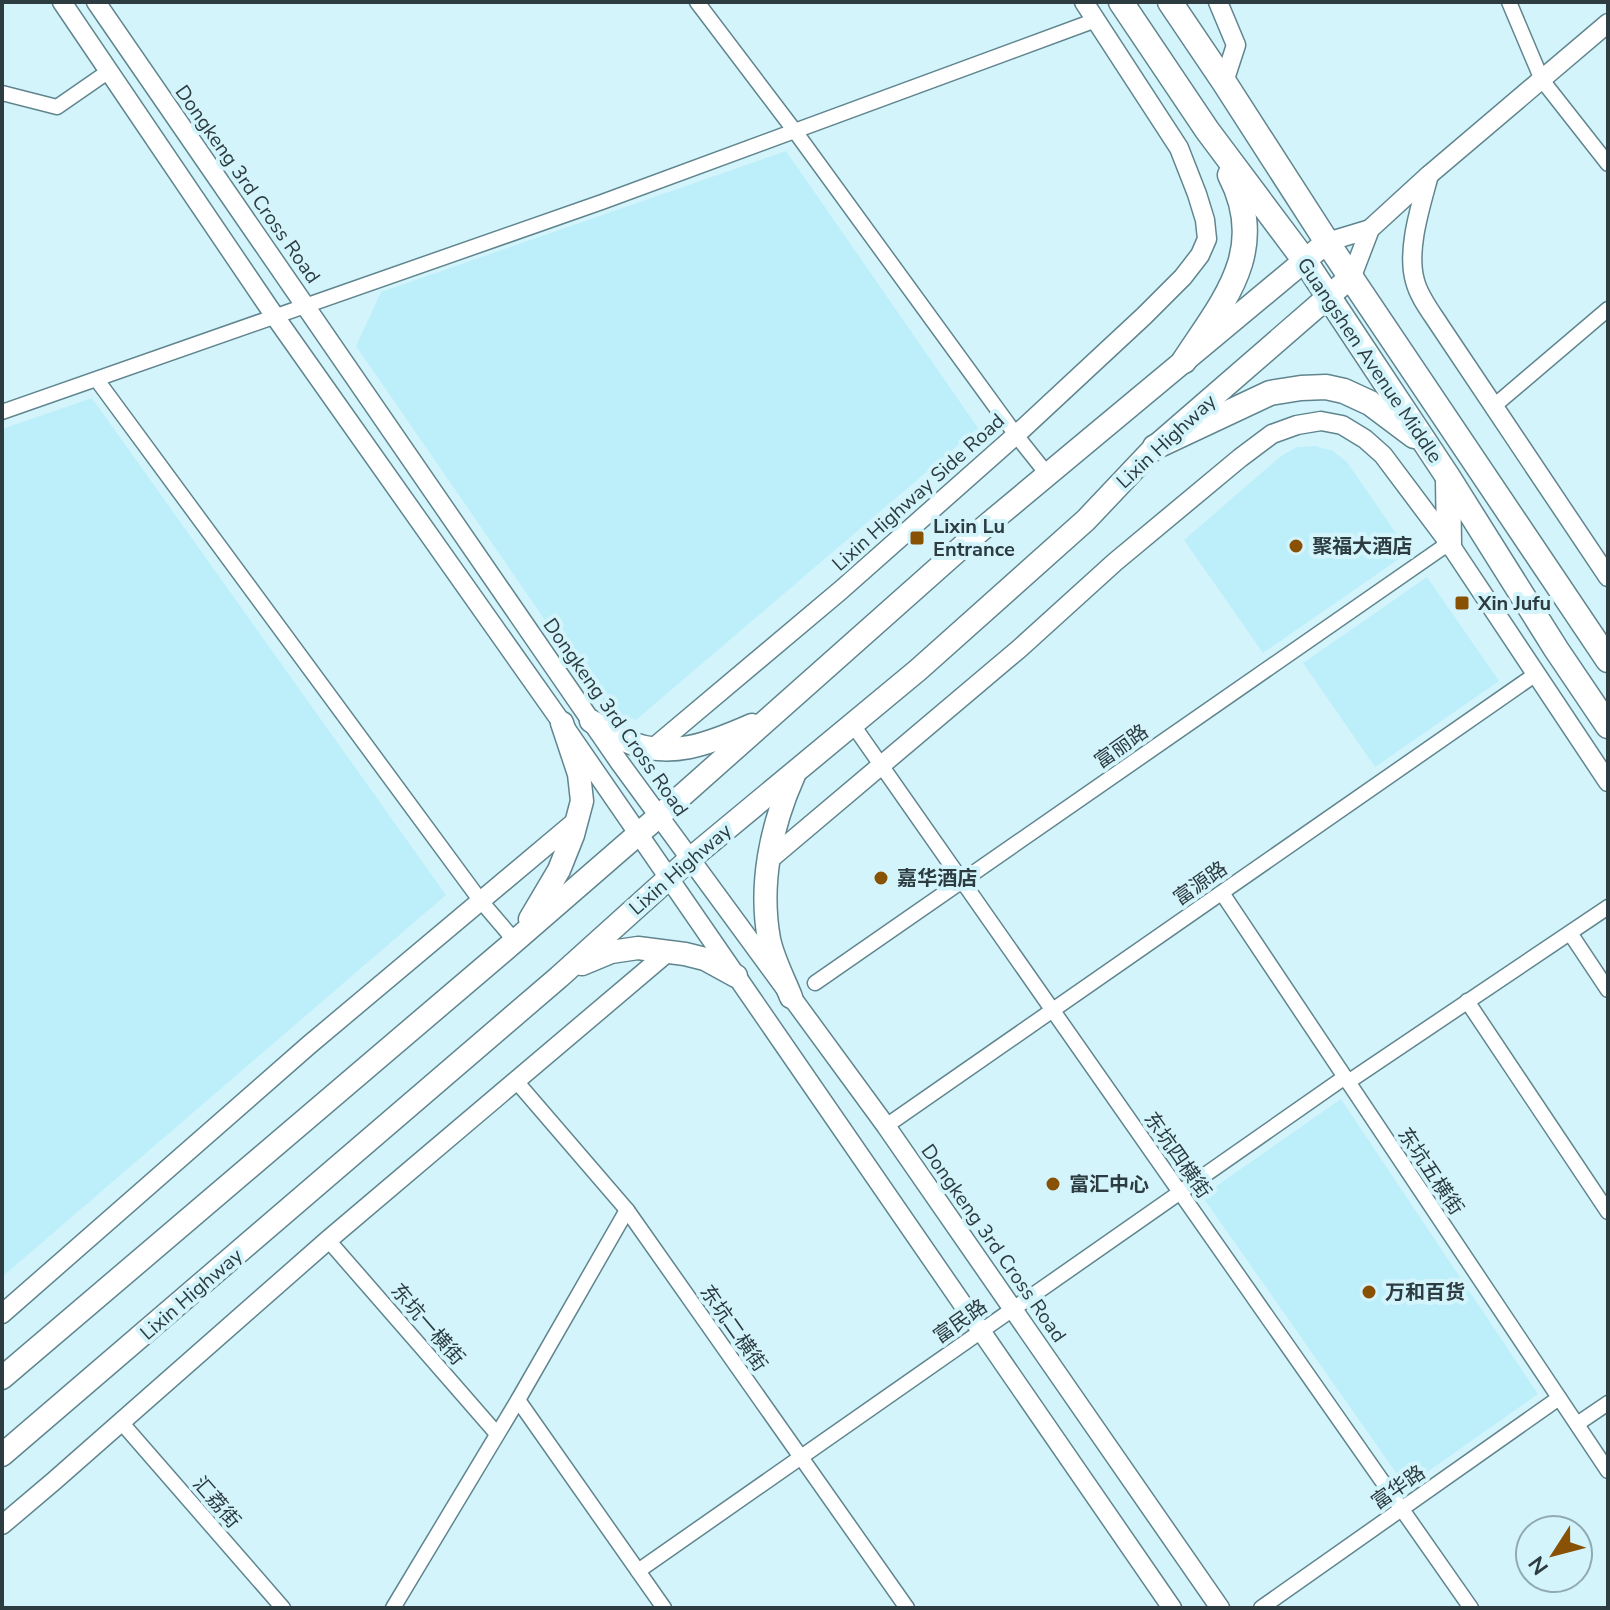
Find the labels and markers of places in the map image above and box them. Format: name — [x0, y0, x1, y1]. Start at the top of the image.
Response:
place label: Lixin Lu Entrance — [933, 513, 1015, 563]
marker: Lixin Lu Entrance — [908, 529, 926, 547]
place label: 聚福大酒店 — [1312, 533, 1412, 560]
marker: 聚福大酒店 — [1287, 537, 1305, 555]
place label: Xin Jufu — [1477, 590, 1551, 617]
marker: Xin Jufu — [1453, 594, 1471, 612]
place label: 嘉华酒店 — [897, 865, 977, 892]
marker: 嘉华酒店 — [872, 869, 890, 887]
place label: 富汇中心 — [1069, 1171, 1149, 1198]
marker: 富汇中心 — [1044, 1175, 1062, 1193]
place label: 万和百货 — [1385, 1279, 1465, 1306]
marker: 万和百货 — [1360, 1283, 1378, 1301]

